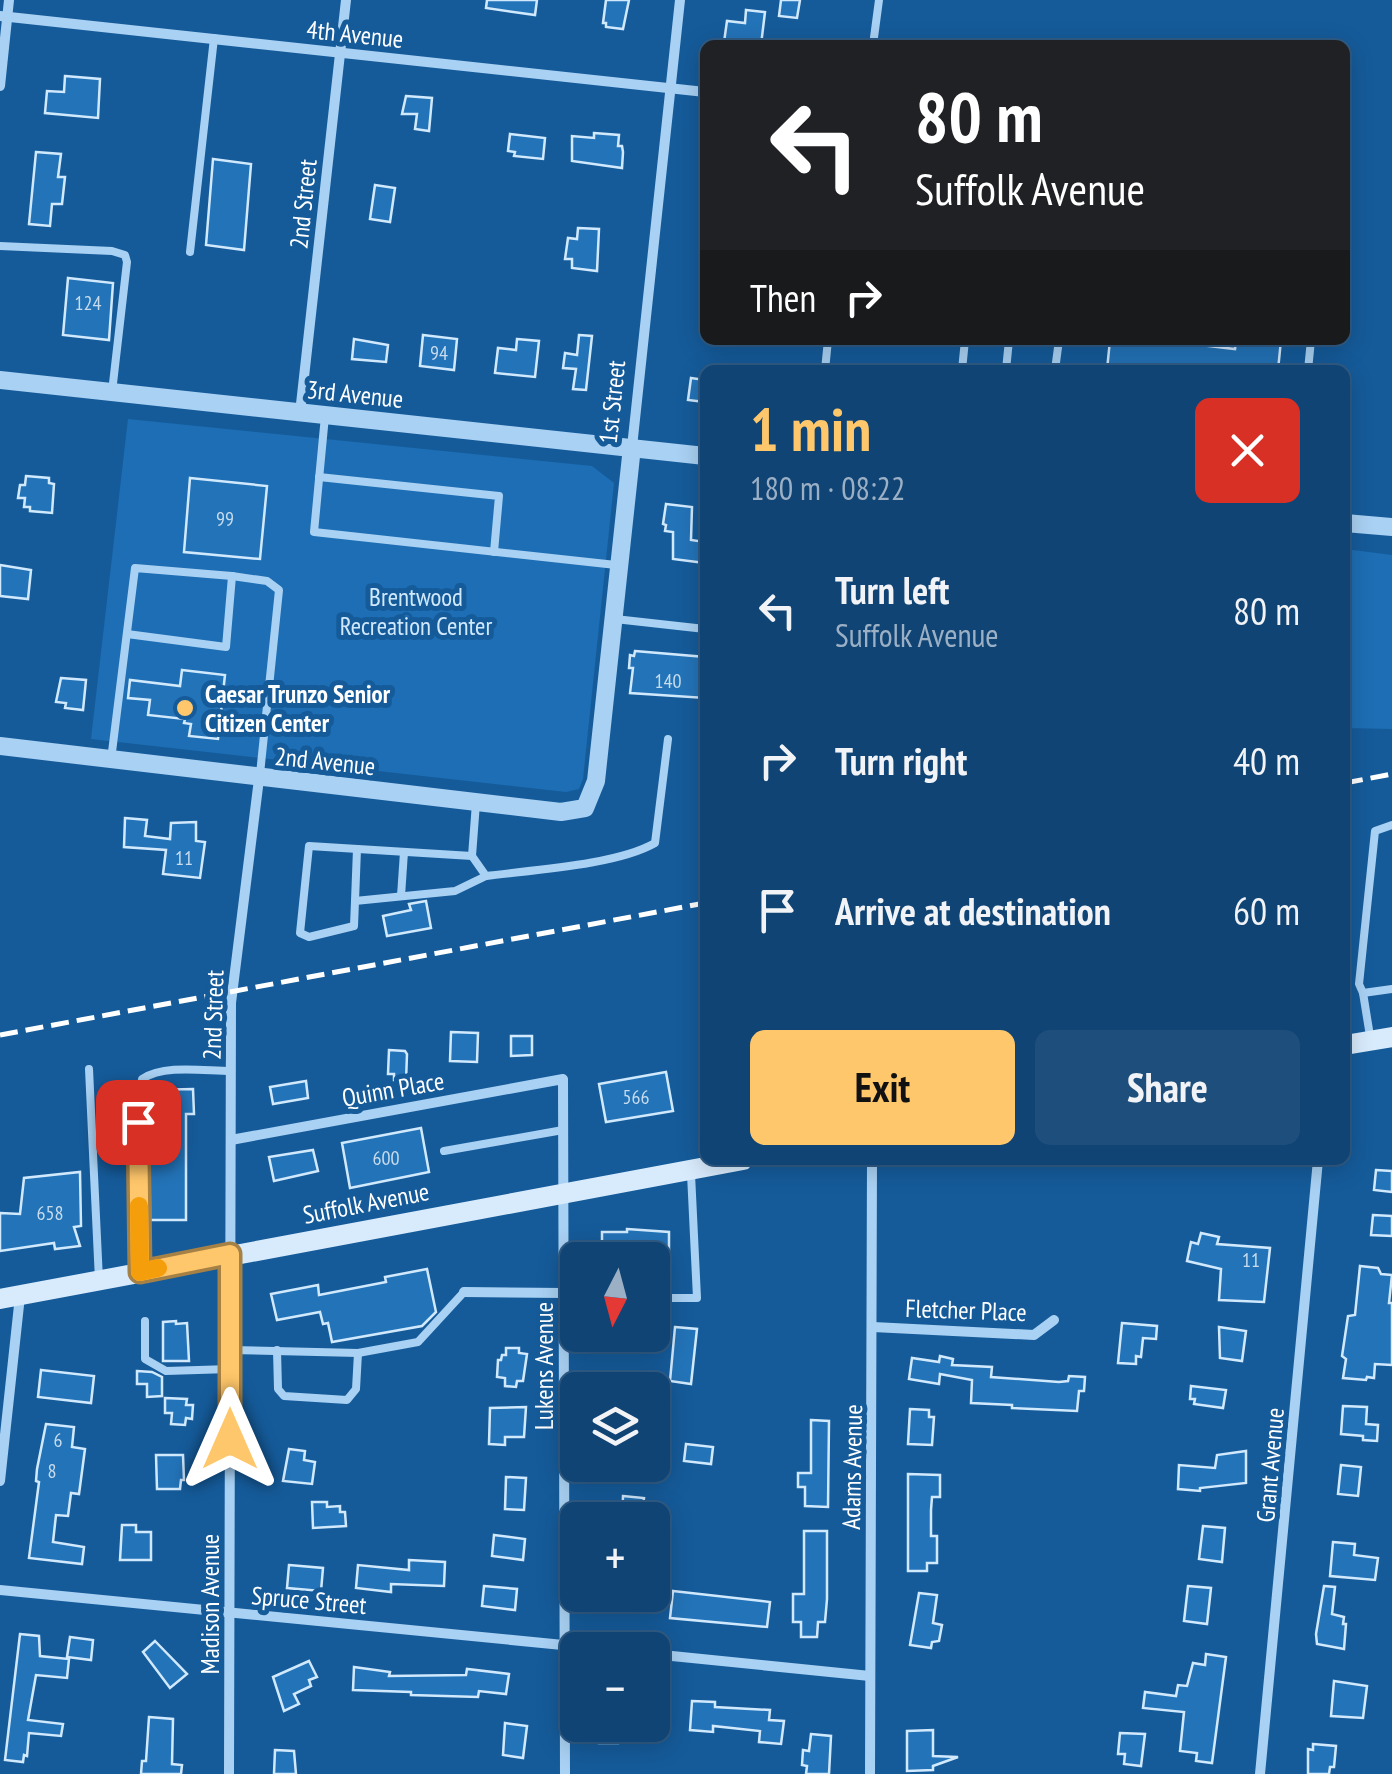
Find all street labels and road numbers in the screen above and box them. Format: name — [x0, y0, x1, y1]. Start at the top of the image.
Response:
street label: 4th Avenue — [305, 13, 405, 55]
street label: 2nd Street — [282, 157, 324, 250]
street label: 1st Street — [592, 359, 632, 445]
street label: 3rd Avenue — [305, 373, 405, 415]
street label: 2nd Avenue — [273, 740, 377, 782]
street label: 2nd Street — [195, 969, 231, 1061]
street label: Quinn Place — [339, 1064, 447, 1114]
street label: Suffolk Avenue — [300, 1175, 432, 1231]
street label: Fletcher Place — [905, 1292, 1027, 1328]
street label: Lukens Avenue — [528, 1302, 560, 1430]
street label: Adams Avenue — [835, 1404, 869, 1530]
street label: Grant Avenue — [1249, 1406, 1291, 1524]
street label: Madison Avenue — [194, 1534, 226, 1674]
street label: Spruce Street — [250, 1579, 368, 1621]

